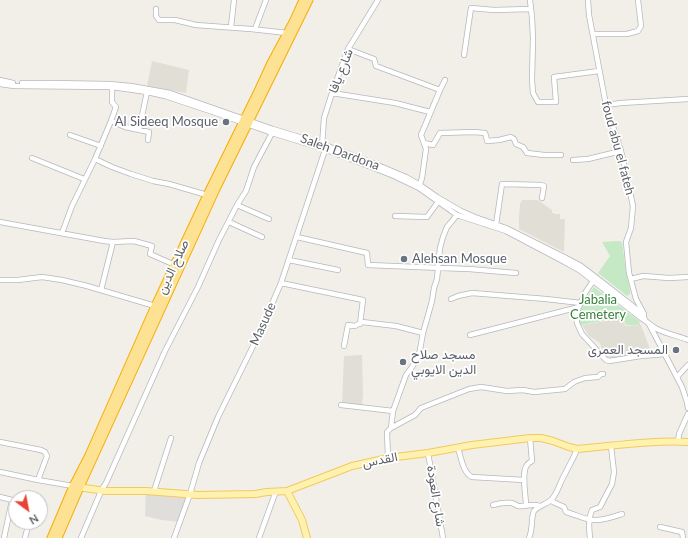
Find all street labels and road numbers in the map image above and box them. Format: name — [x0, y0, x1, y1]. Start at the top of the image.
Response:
street label: شارع يافا — [325, 47, 357, 95]
street label: foud abu el fateh — [598, 99, 638, 197]
street label: Saleh Dardona — [298, 130, 382, 174]
street label: صلاح الدين — [154, 237, 192, 297]
street label: Masude — [247, 300, 279, 348]
street label: القدس — [361, 449, 399, 471]
street label: شارع العودة — [423, 464, 449, 528]

